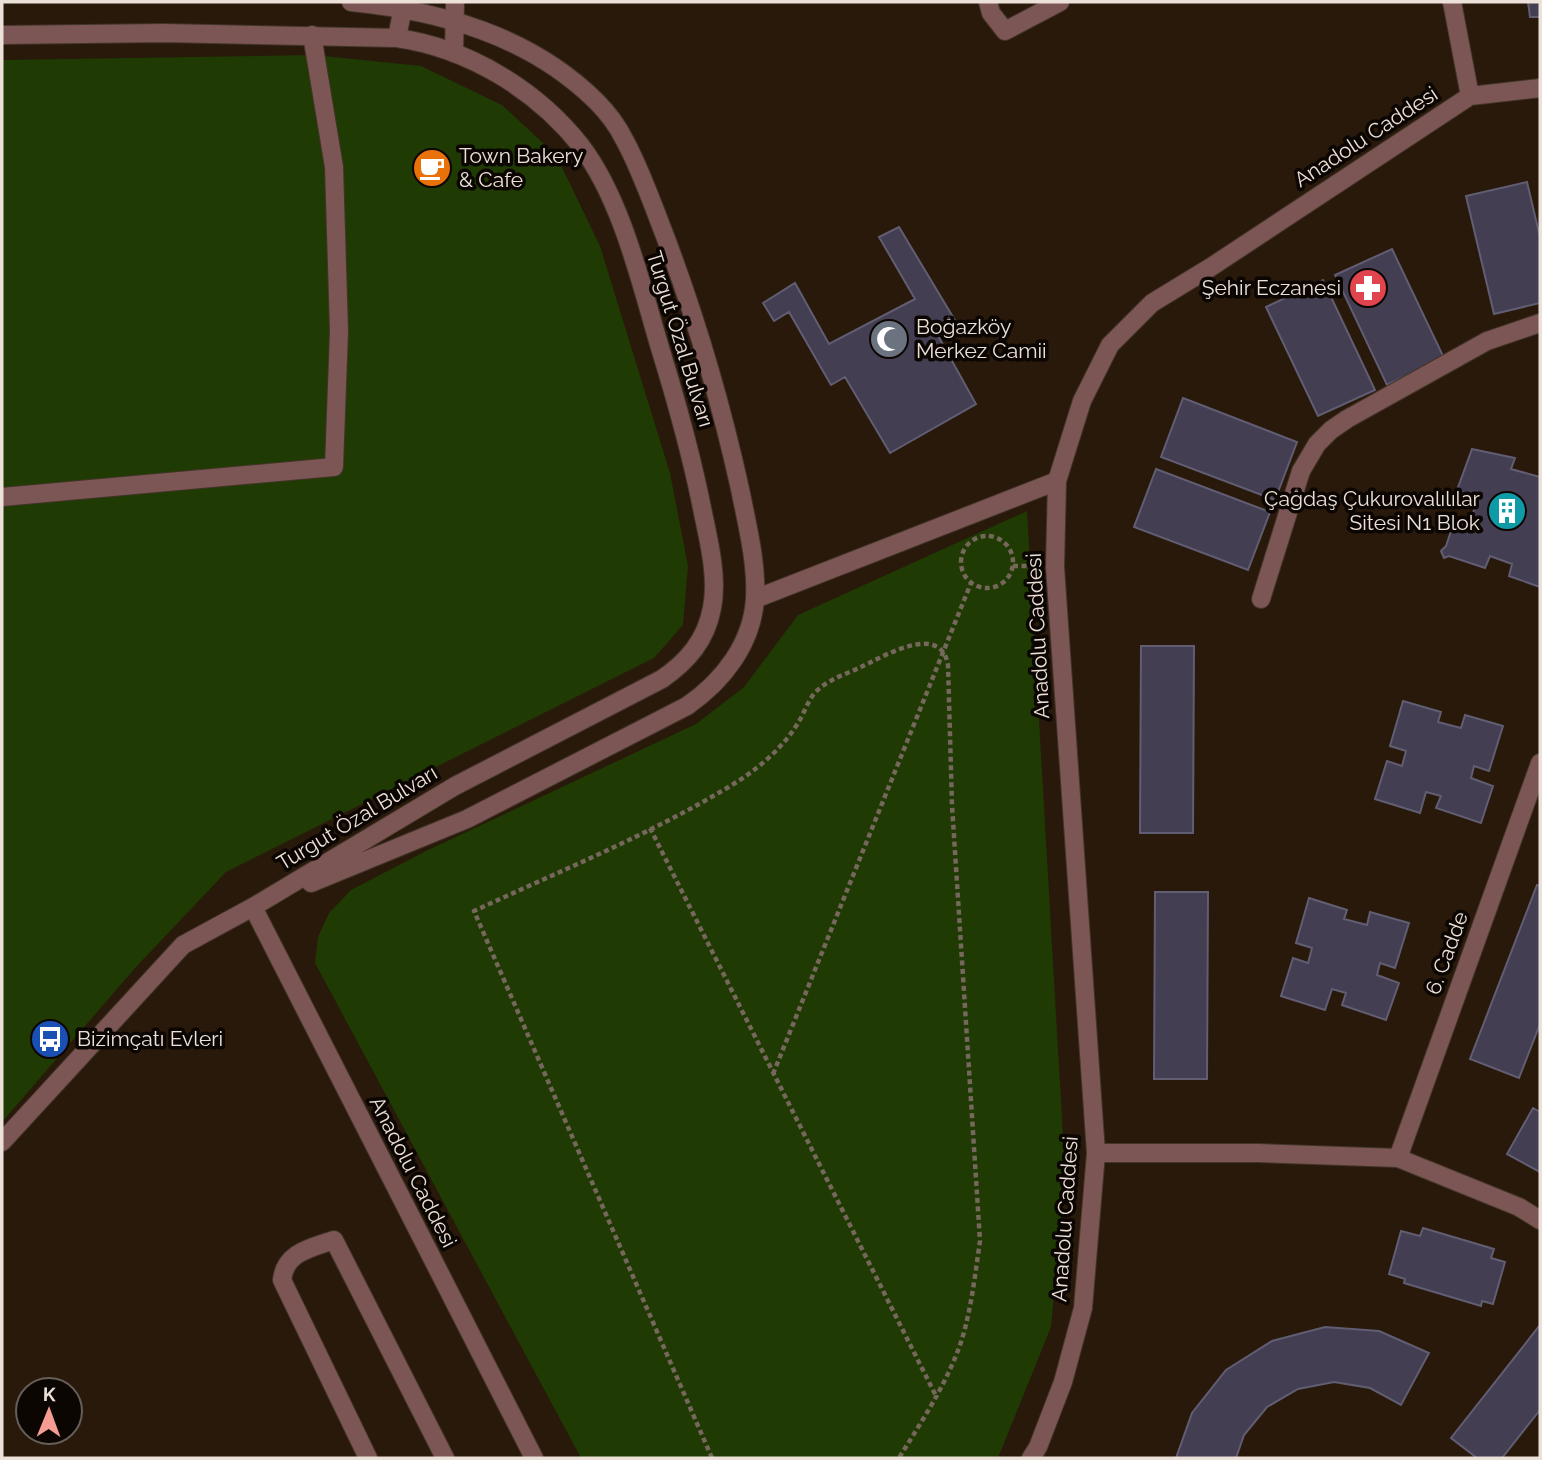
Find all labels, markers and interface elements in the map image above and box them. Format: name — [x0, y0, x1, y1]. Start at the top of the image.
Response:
street label: Anadolu Caddesi — [1289, 81, 1442, 192]
place label: Town Bakery & Cafe — [459, 143, 583, 192]
cafe icon: Town Bakery & Cafe — [411, 147, 453, 189]
street label: Turgut Özal Bulvarı — [642, 248, 719, 430]
pharmacy icon: Şehir Eczanesi — [1347, 267, 1389, 309]
place label: Şehir Eczanesi — [1202, 275, 1341, 300]
place label: Boğazköy Merkez Camii — [916, 314, 1047, 363]
mosque icon: Boğazköy Merkez Camii — [868, 318, 910, 360]
place label: Çağdaş Çukurovalılılar Sitesi N1 Blok — [1264, 486, 1481, 535]
building icon: Çağdaş Çukurovalılılar Sitesi N1 Blok — [1486, 490, 1528, 532]
street label: Anadolu Caddesi — [1021, 552, 1054, 720]
street label: Turgut Özal Bulvarı — [272, 760, 441, 875]
street label: 6. Cadde — [1420, 908, 1473, 998]
bus stop icon: Bizimçatı Evleri — [29, 1018, 71, 1060]
place label: Bizimçatı Evleri — [77, 1026, 223, 1051]
street label: Anadolu Caddesi — [365, 1092, 462, 1251]
street label: Anadolu Caddesi — [1046, 1135, 1083, 1303]
north arrow — [14, 1376, 84, 1446]
text: K — [43, 1383, 56, 1405]

